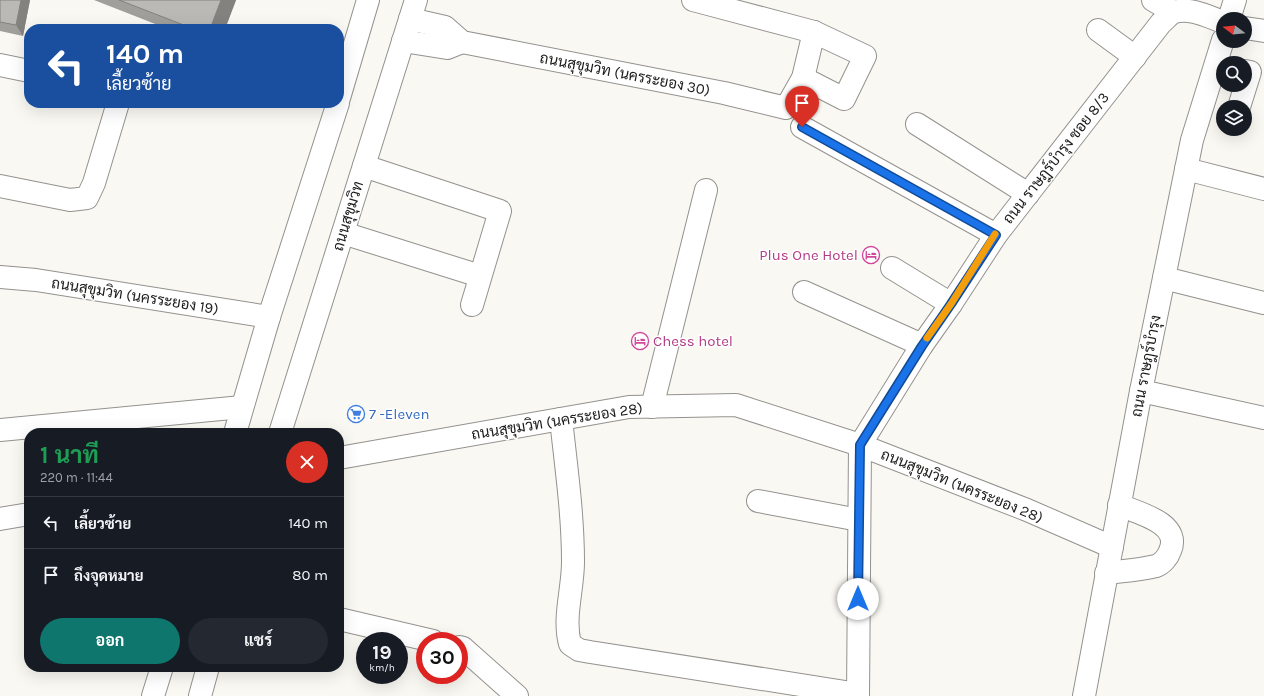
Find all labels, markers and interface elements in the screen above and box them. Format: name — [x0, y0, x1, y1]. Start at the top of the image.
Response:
north arrow — [1216, 12, 1252, 48]
map controls — [1216, 12, 1252, 136]
text: 140 m — [106, 37, 184, 70]
icon: left — [40, 40, 92, 92]
street label: ถนนสุขุมวิท (นครระยอง 30) — [538, 49, 712, 101]
button: search — [1216, 56, 1252, 92]
text: เลี้ยวซ้าย — [106, 73, 172, 95]
pin — [785, 86, 819, 127]
street label: ถนน ราษฎร์บำรุง ซอย 8/3 — [998, 88, 1114, 229]
icon: arrive — [791, 92, 813, 114]
button: layers — [1216, 100, 1252, 136]
street label: ถนนสุขุมวิท — [329, 179, 369, 254]
hotel icon: Plus One Hotel — [861, 245, 881, 265]
place label: Plus One Hotel — [759, 246, 858, 264]
street label: ถนนสุขุมวิท (นครระยอง 19) — [50, 274, 220, 320]
street label: ถนน ราษฎร์บำรุง — [1126, 313, 1167, 419]
hotel icon: Chess hotel — [630, 331, 650, 351]
place label: Chess hotel — [653, 332, 733, 350]
street label: ถนนสุขุมวิท (นครระยอง 28) — [470, 399, 644, 445]
supermarket icon: 7 -Eleven — [346, 404, 366, 424]
place label: 7 -Eleven — [369, 405, 429, 423]
text: 1 นาที — [40, 441, 99, 469]
button: close — [286, 441, 328, 483]
street label: ถนนสุขุมวิท (นครระยอง 28) — [878, 445, 1046, 529]
text: 220 m · 11:44 — [40, 470, 113, 485]
icon: left — [40, 512, 62, 534]
text: 140 m — [288, 514, 328, 532]
text: เลี้ยวซ้าย — [74, 515, 131, 533]
icon: arrive — [40, 564, 62, 586]
text: 80 m — [292, 566, 328, 584]
text: ถึงจุดหมาย — [74, 567, 144, 585]
position arrow — [837, 578, 879, 620]
button: ออก — [40, 618, 180, 664]
button: แชร์ — [188, 618, 328, 664]
speed limit sign: 30 — [416, 632, 468, 684]
text: 19 — [372, 641, 392, 664]
text: km/h — [369, 662, 395, 674]

